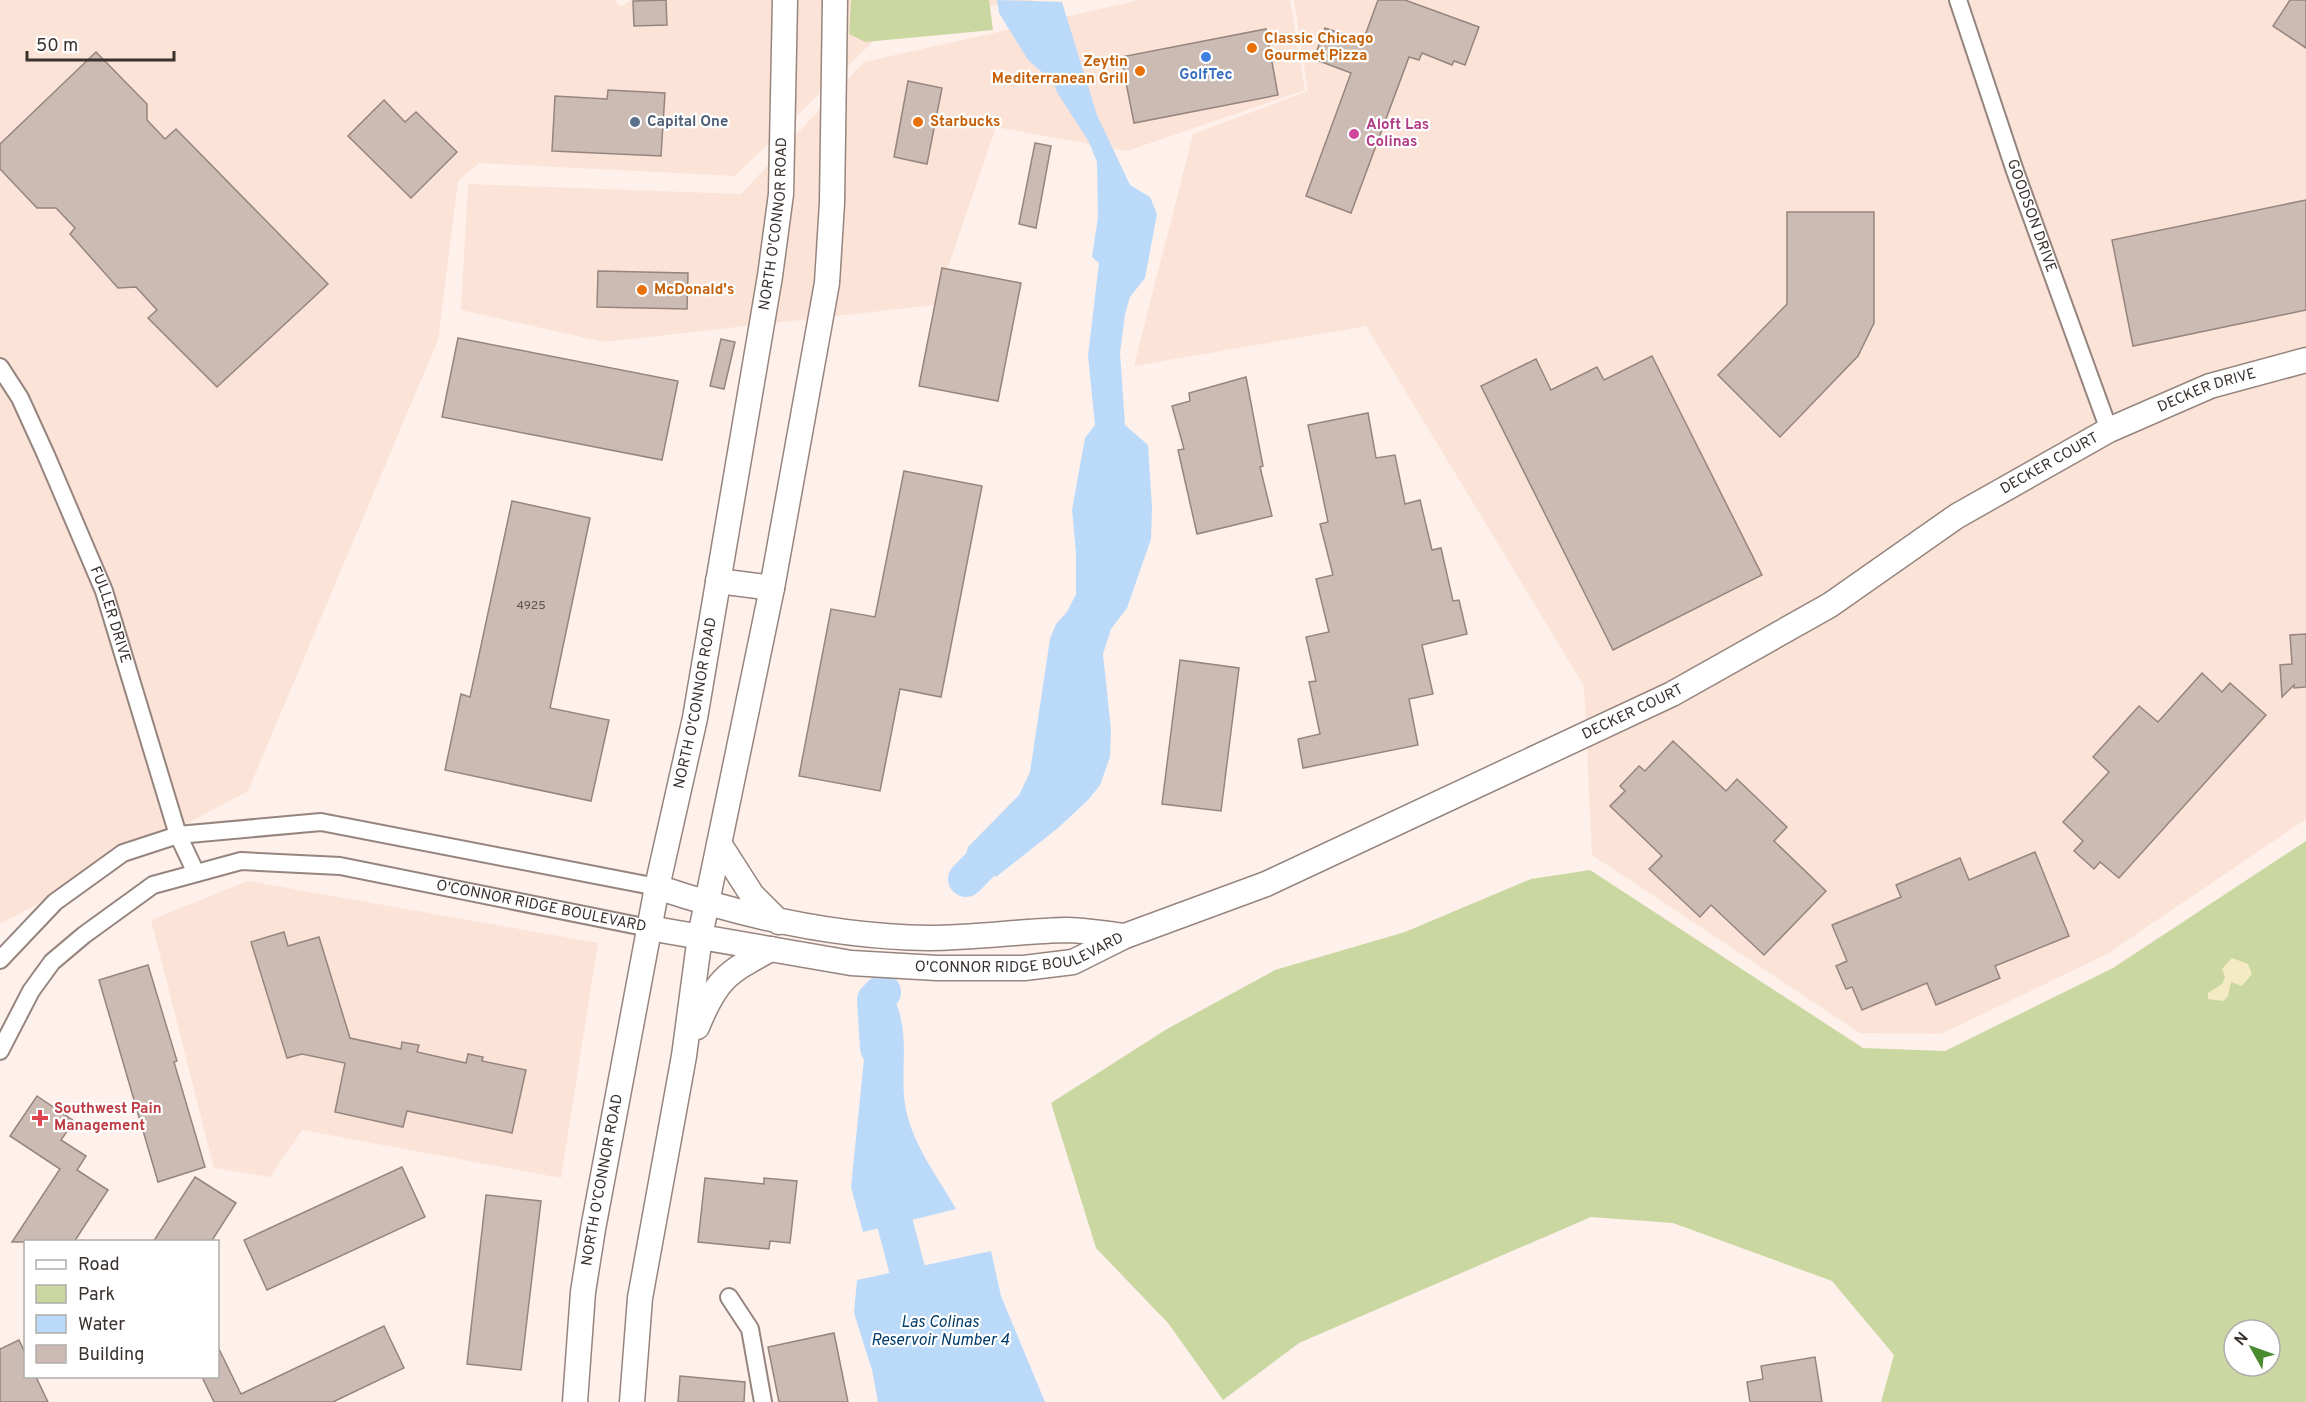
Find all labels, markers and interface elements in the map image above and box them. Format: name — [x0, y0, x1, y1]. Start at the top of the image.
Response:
scale bar — [27, 24, 174, 62]
place label: Classic Chicago Gourmet Pizza — [1264, 30, 1373, 66]
text: 50 m — [36, 35, 78, 58]
marker: Classic Chicago Gourmet Pizza — [1245, 41, 1259, 55]
marker: GolfTec — [1199, 50, 1213, 64]
place label: Zeytin Mediterranean Grill — [992, 53, 1128, 89]
marker: Zeytin Mediterranean Grill — [1133, 64, 1147, 78]
place label: GolfTec — [1179, 66, 1233, 85]
place label: Capital One — [647, 113, 728, 132]
place label: Starbucks — [930, 113, 1000, 132]
marker: Capital One — [628, 115, 642, 129]
marker: Starbucks — [911, 115, 925, 129]
place label: Aloft Las Colinas — [1366, 116, 1429, 152]
marker: Aloft Las Colinas — [1347, 127, 1361, 141]
street label: NORTH O'CONNOR ROAD — [755, 137, 792, 312]
street label: GOODSON DRIVE — [2002, 157, 2061, 275]
place label: McDonald's — [654, 281, 734, 300]
marker: McDonald's — [635, 283, 649, 297]
street label: DECKER DRIVE — [2155, 364, 2258, 417]
street label: DECKER COURT — [1997, 428, 2102, 499]
street label: FULLER DRIVE — [85, 564, 135, 666]
house number: 4925 — [516, 598, 546, 614]
street label: NORTH O'CONNOR ROAD — [670, 616, 721, 791]
street label: DECKER COURT — [1579, 680, 1687, 744]
street label: O'CONNOR RIDGE BOULEVARD — [434, 876, 648, 937]
street label: O'CONNOR RIDGE BOULEVARD — [914, 929, 1127, 978]
street label: NORTH O'CONNOR ROAD — [578, 1093, 628, 1267]
place label: Southwest Pain Management — [54, 1100, 162, 1136]
marker: Southwest Pain Management — [31, 1109, 49, 1127]
legend — [24, 1240, 219, 1378]
text: Road — [78, 1254, 120, 1277]
text: Park — [78, 1284, 115, 1307]
water label: Las Colinas Reservoir Number 4 — [871, 1313, 1010, 1351]
text: Water — [78, 1314, 125, 1337]
north arrow — [2222, 1318, 2282, 1378]
text: N — [2231, 1329, 2253, 1350]
text: Building — [78, 1344, 144, 1367]

